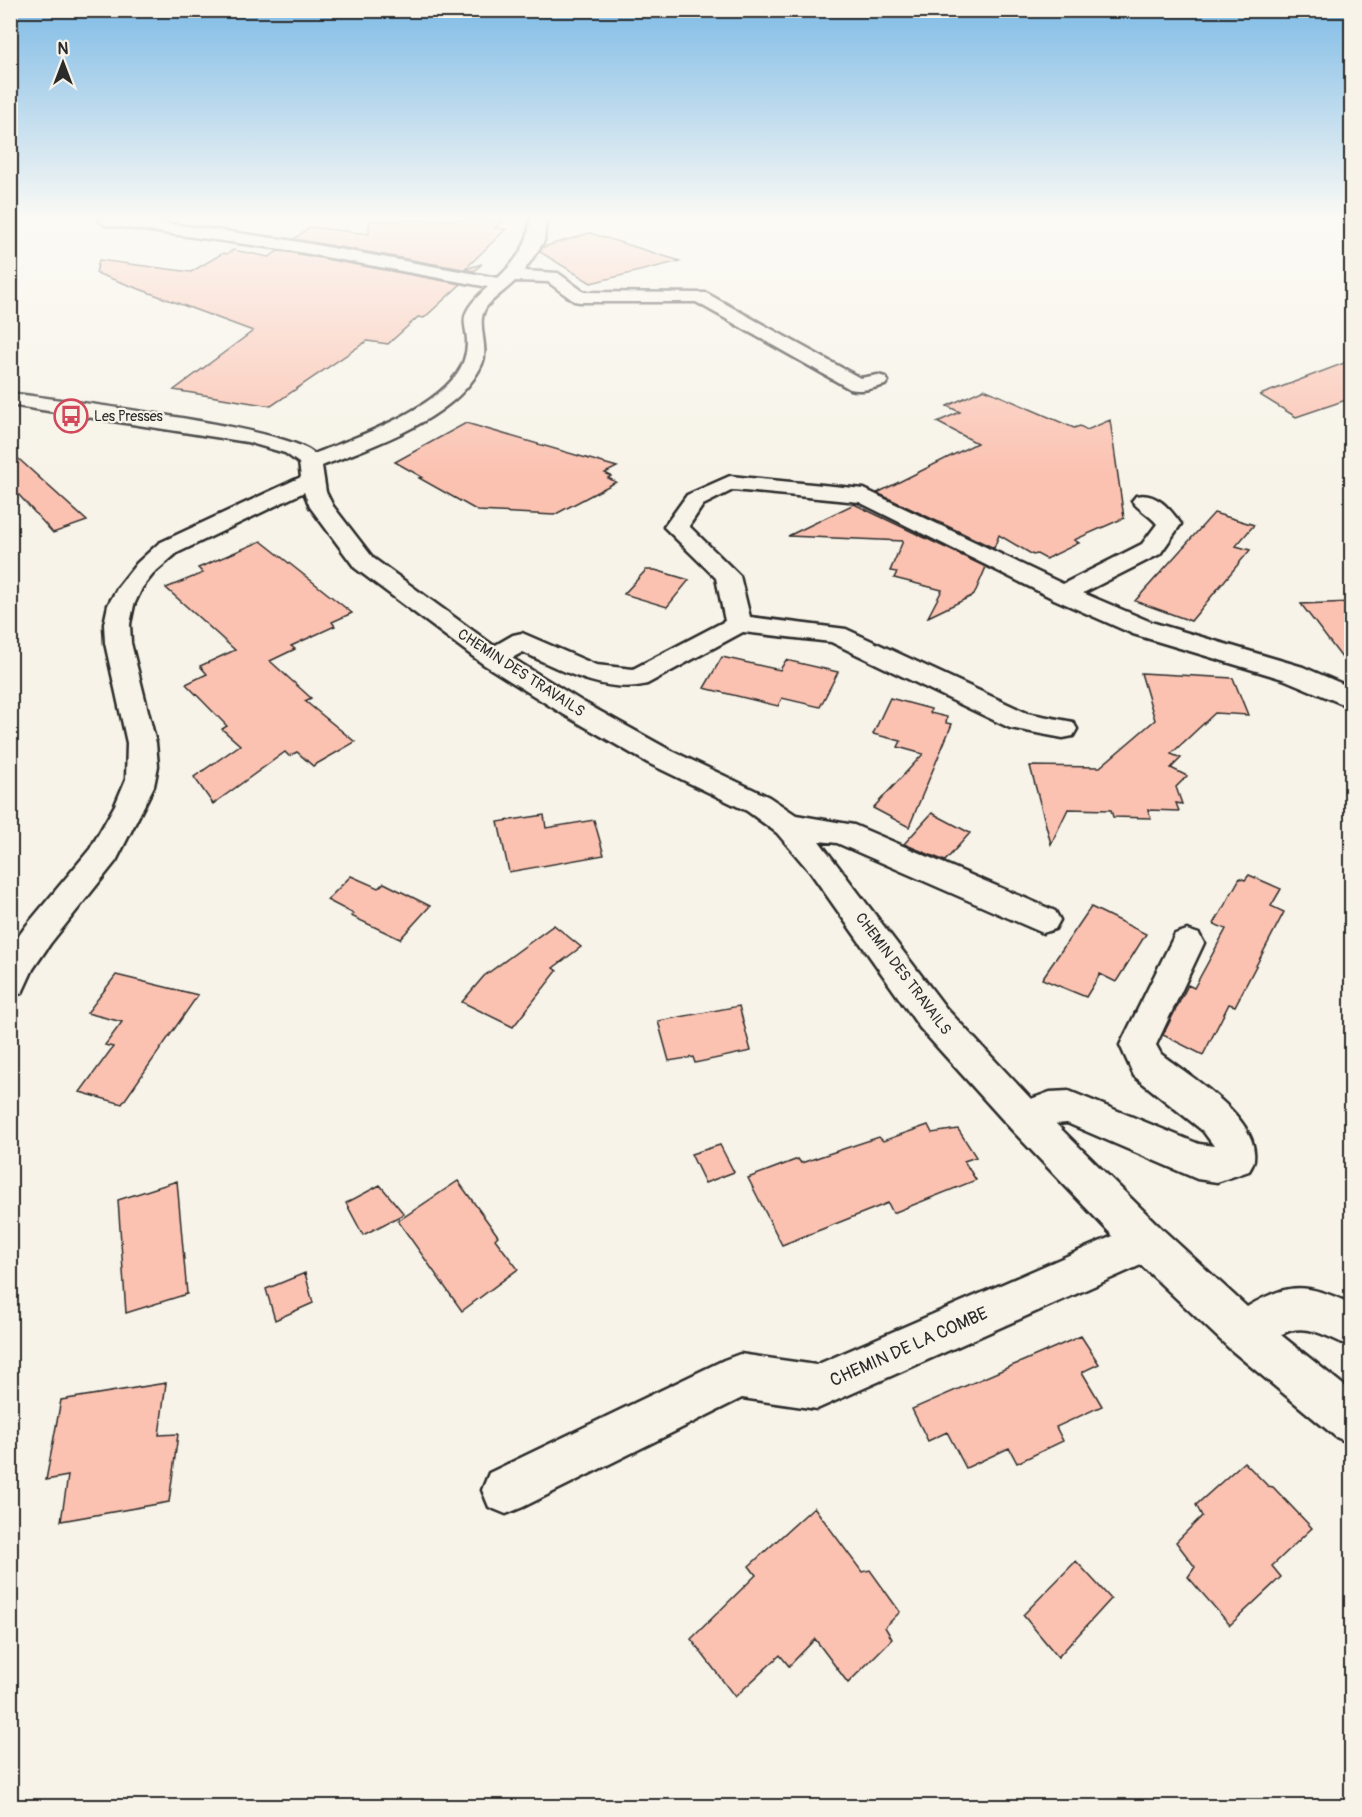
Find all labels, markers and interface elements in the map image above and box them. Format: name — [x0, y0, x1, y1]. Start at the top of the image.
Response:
north arrow — [33, 33, 93, 93]
text: N — [58, 39, 69, 59]
bus stop icon: Les Presses — [53, 398, 89, 434]
place label: Les Presses — [94, 408, 164, 425]
street label: CHEMIN DES TRAVAILS — [454, 625, 588, 721]
street label: CHEMIN DES TRAVAILS — [851, 909, 955, 1039]
street label: CHEMIN DE LA COMBE — [826, 1302, 992, 1392]

